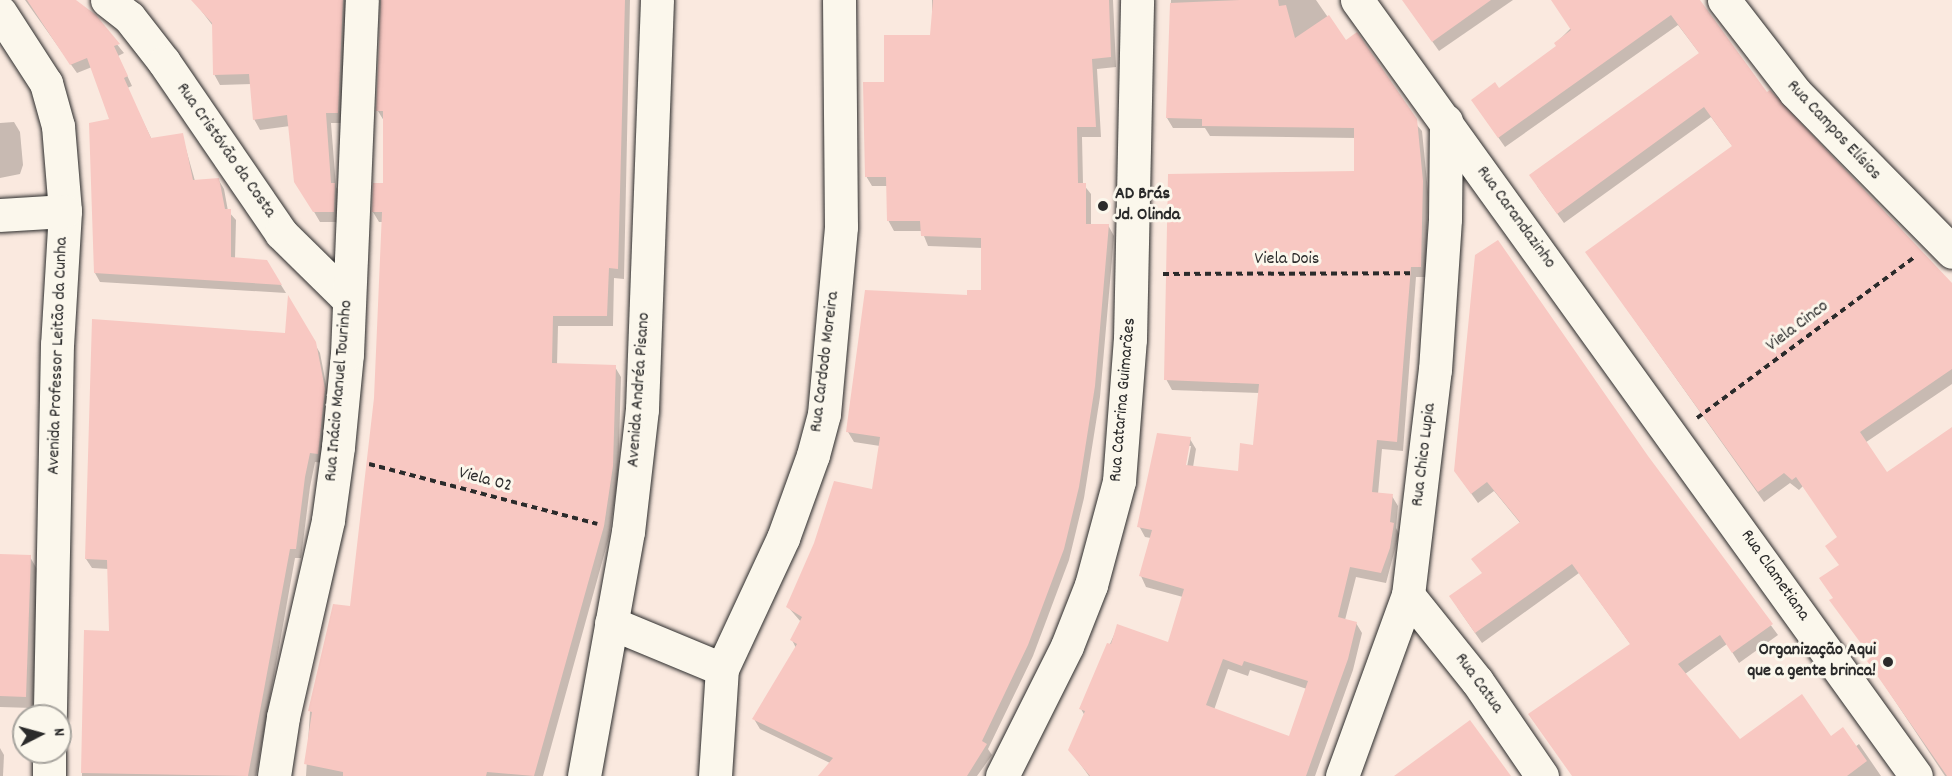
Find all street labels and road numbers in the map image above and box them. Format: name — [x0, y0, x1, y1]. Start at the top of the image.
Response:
street label: Rua Campos Elísios — [1781, 76, 1885, 186]
street label: Rua Cristóvão da Costa — [170, 80, 280, 222]
street label: Rua Carandazinho — [1471, 163, 1559, 273]
street label: Avenida Professor Leitão da Cunha — [44, 237, 74, 475]
street label: Viela Dois — [1255, 249, 1319, 271]
street label: Rua Cardodo Moreira — [807, 290, 845, 434]
street label: Viela Cinco — [1763, 297, 1833, 357]
street label: Rua Inácio Manuel Tourinho — [321, 299, 359, 483]
street label: Avenida Andréa Pisano — [624, 312, 656, 468]
street label: Rua Catarina Guimarães — [1106, 317, 1142, 483]
street label: Rua Chico Lupia — [1408, 402, 1442, 508]
street label: Viela 02 — [456, 464, 514, 498]
street label: Rua Clametiana — [1735, 526, 1813, 626]
street label: Rua Catua — [1449, 650, 1507, 718]

